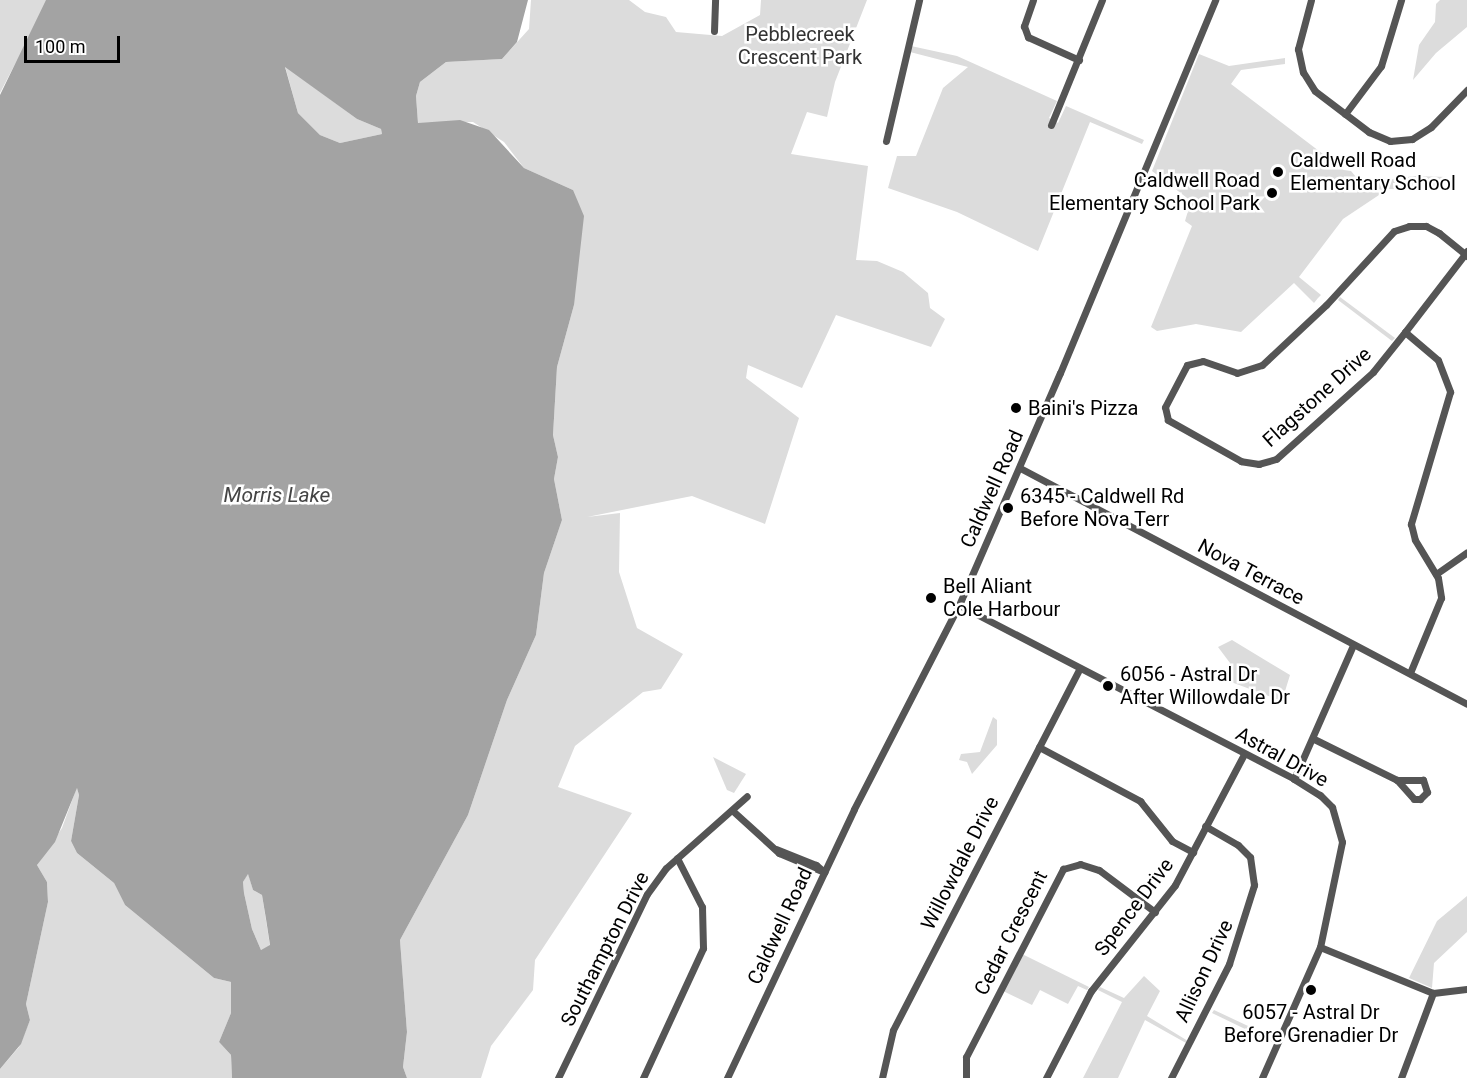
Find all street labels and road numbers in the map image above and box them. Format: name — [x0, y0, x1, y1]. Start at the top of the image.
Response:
street label: Flagstone Drive — [1258, 342, 1376, 452]
street label: Caldwell Road — [955, 426, 1029, 552]
street label: Nova Terrace — [1193, 534, 1309, 610]
street label: Astral Drive — [1232, 722, 1332, 792]
street label: Willowdale Drive — [916, 792, 1004, 934]
street label: Spence Drive — [1090, 854, 1178, 960]
street label: Caldwell Road — [742, 864, 818, 988]
street label: Cedar Crescent — [969, 867, 1053, 999]
street label: Southampton Drive — [556, 868, 654, 1030]
street label: Allison Drive — [1170, 916, 1238, 1026]

